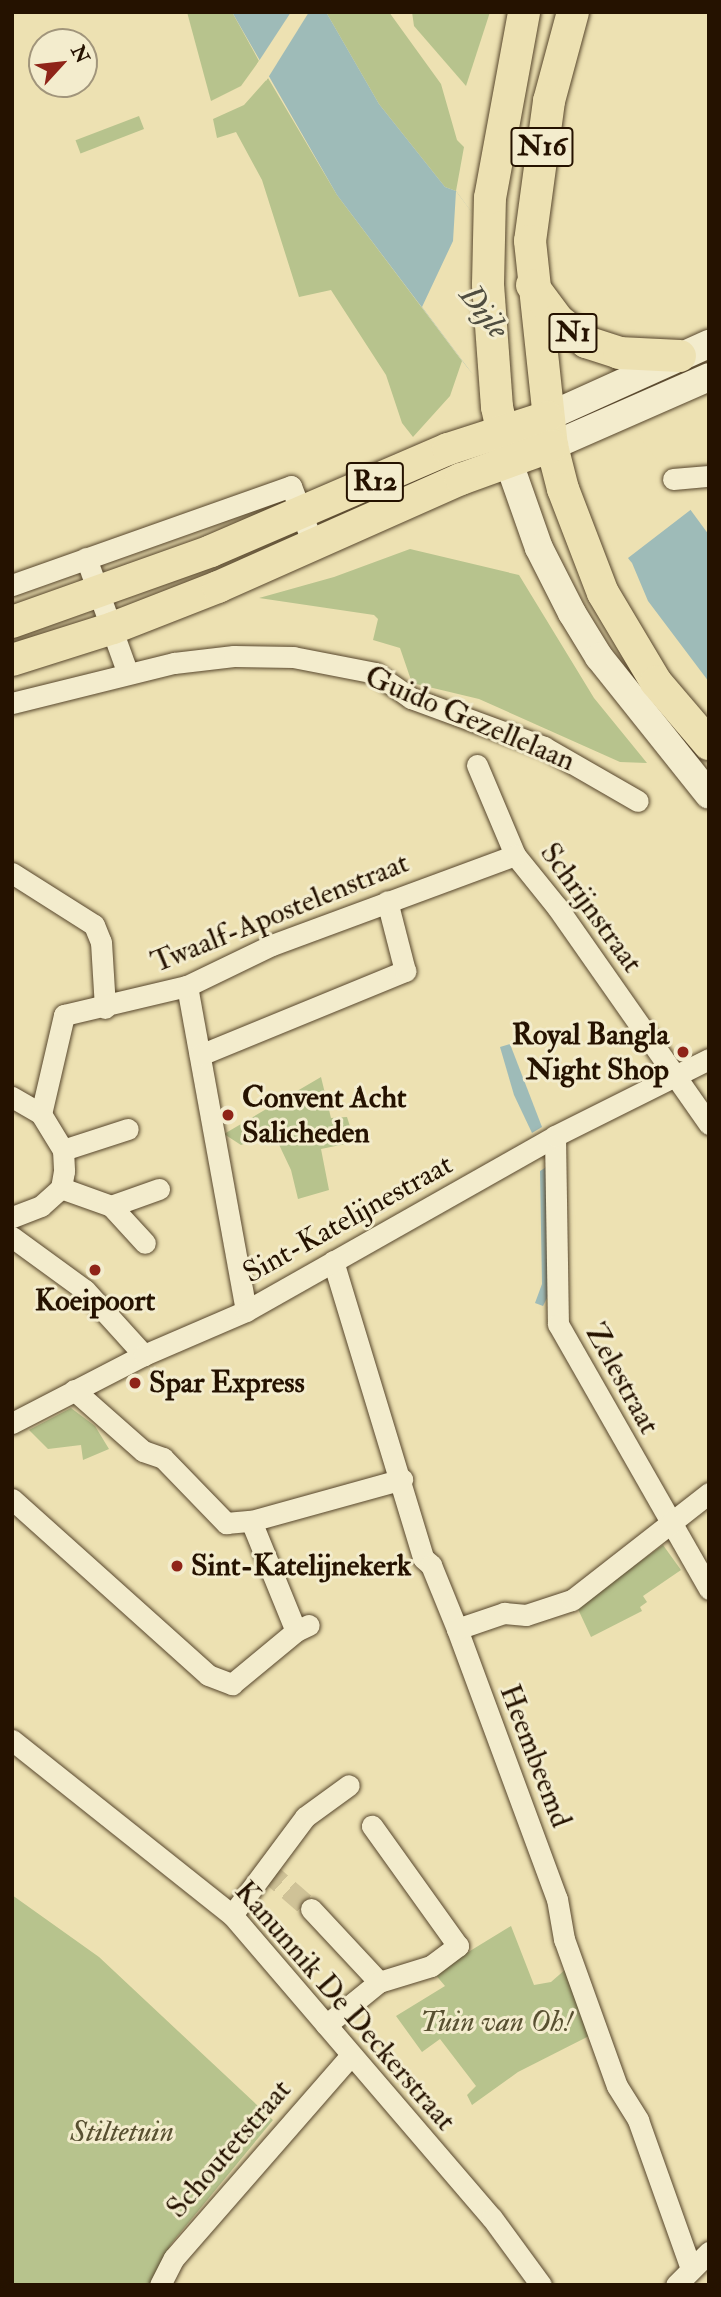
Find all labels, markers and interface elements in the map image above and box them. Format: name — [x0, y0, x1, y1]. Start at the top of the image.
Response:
north arrow — [28, 28, 98, 98]
text: N — [65, 41, 94, 67]
road number: N16 — [509, 122, 575, 172]
water label: Dijle — [451, 277, 517, 347]
road number: N1 — [547, 308, 599, 358]
road number: R12 — [345, 458, 405, 506]
street label: Guido Gezellelaan — [360, 659, 580, 779]
street label: Schrijnstraat — [532, 836, 650, 980]
street label: Twaalf-Apostelenstraat — [146, 845, 414, 981]
place label: Royal Bangla Night Shop — [512, 1017, 669, 1088]
marker: Royal Bangla Night Shop — [675, 1044, 691, 1060]
place label: Convent Acht Salicheden — [242, 1080, 406, 1150]
marker: Convent Acht Salicheden — [220, 1107, 236, 1123]
street label: Sint-Katelijnestraat — [237, 1147, 459, 1291]
marker: Koeipoort — [85, 1260, 105, 1280]
place label: Koeipoort — [35, 1283, 155, 1319]
street label: Zelestraat — [577, 1317, 667, 1441]
place label: Spar Express — [149, 1365, 305, 1401]
marker: Spar Express — [127, 1375, 143, 1391]
place label: Sint-Katelijnekerk — [191, 1548, 411, 1584]
marker: Sint-Katelijnekerk — [169, 1558, 185, 1574]
street label: Heembeemd — [491, 1679, 579, 1833]
street label: Kanunnik De Deckerstraat — [227, 1874, 463, 2138]
park label: Tuin van Oh! — [420, 2004, 572, 2040]
street label: Schoutetstraat — [159, 2072, 299, 2226]
park label: Stiltetuin — [70, 2114, 174, 2150]

